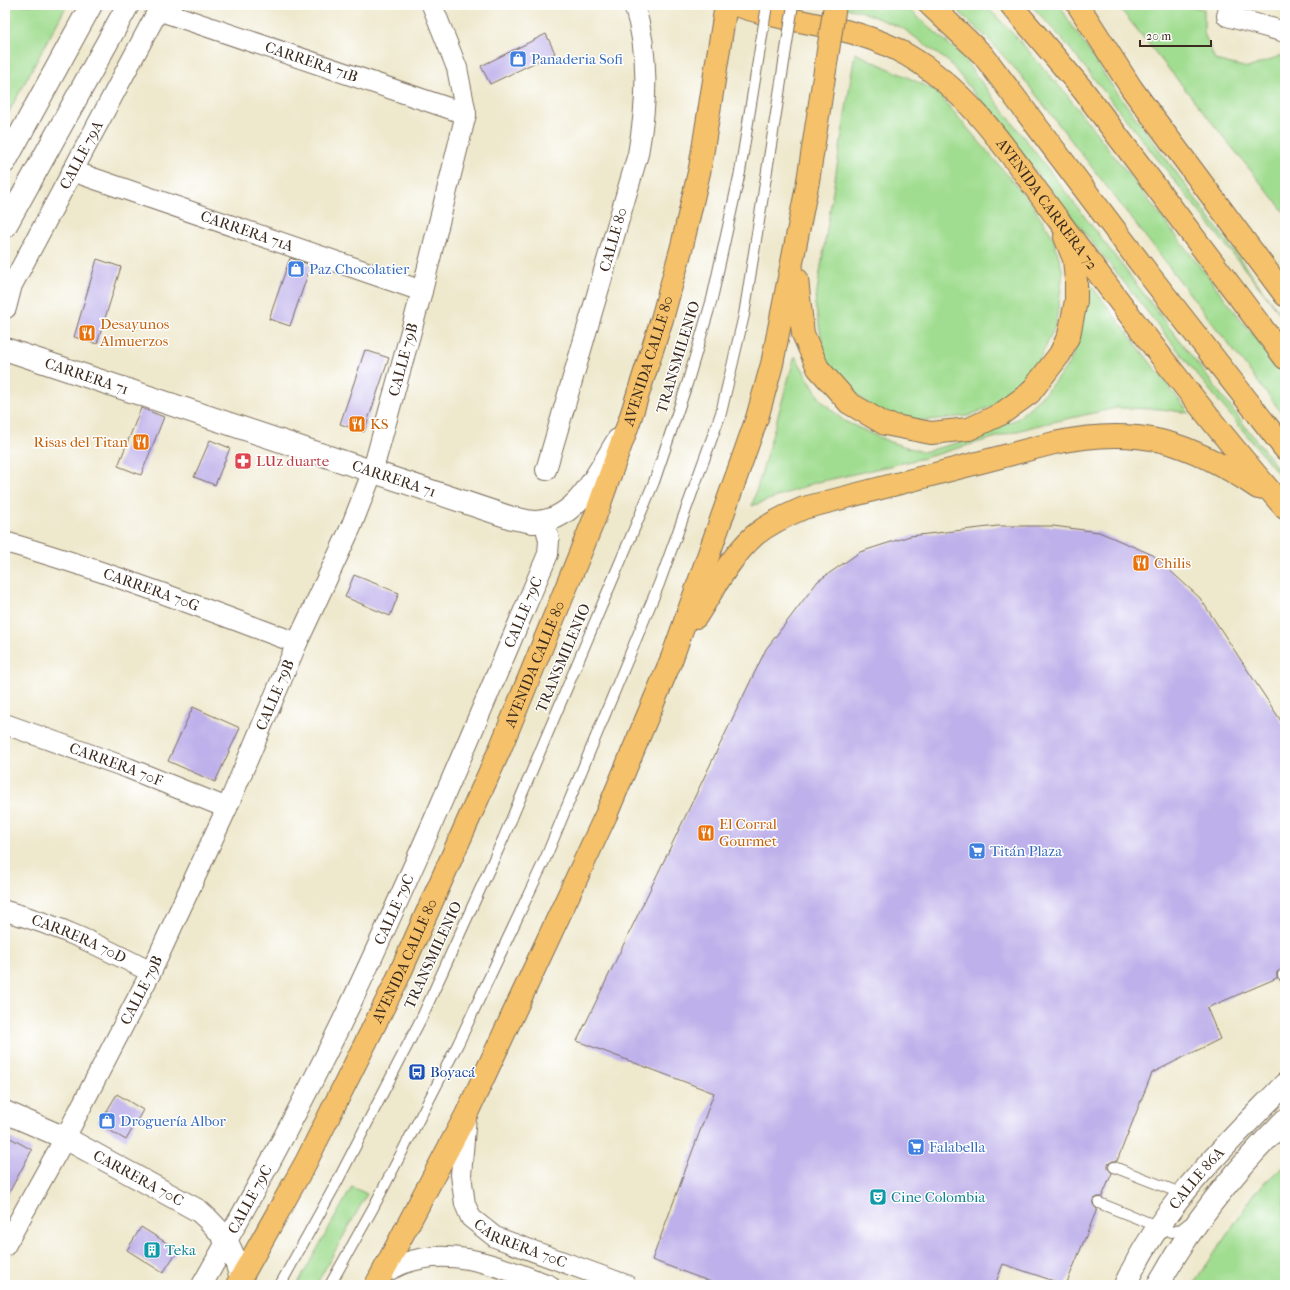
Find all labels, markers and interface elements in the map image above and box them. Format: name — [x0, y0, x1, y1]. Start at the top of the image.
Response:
scale bar — [1140, 22, 1211, 48]
text: 20 m — [1146, 29, 1171, 43]
street label: CARRERA 71B — [263, 38, 360, 86]
shop icon: Panaderia Sofi — [508, 49, 528, 69]
place label: Panaderia Sofi — [531, 50, 623, 68]
street label: CALLE 79A — [56, 117, 107, 192]
street label: AVENIDA CARRERA 72 — [992, 134, 1102, 274]
street label: CALLE 80 — [595, 205, 631, 274]
street label: CARRERA 71A — [198, 207, 296, 255]
shop icon: Paz Chocolatier — [286, 259, 306, 279]
place label: Paz Chocolatier — [309, 260, 410, 278]
street label: AVENIDA CALLE 80 — [619, 294, 677, 429]
street label: TRANSMILENIO — [652, 299, 704, 415]
place label: Desayunos Almuerzos — [99, 315, 170, 350]
street label: CALLE 79B — [385, 321, 422, 398]
restaurant icon: Desayunos Almuerzos — [77, 323, 97, 343]
street label: CARRERA 71 — [42, 354, 131, 399]
restaurant icon: KS — [347, 414, 367, 434]
place label: KS — [370, 415, 389, 433]
restaurant icon: Risas del Titan — [131, 432, 151, 452]
place label: Risas del Titan — [33, 433, 128, 451]
pharmacy icon: LUz duarte — [233, 451, 253, 471]
place label: LUz duarte — [256, 452, 330, 470]
street label: CARRERA 71 — [350, 456, 438, 501]
restaurant icon: Chilis — [1131, 553, 1151, 573]
place label: Chilis — [1154, 554, 1192, 572]
street label: CARRERA 70G — [101, 564, 202, 615]
street label: CALLE 79C — [500, 574, 546, 651]
street label: AVENIDA CALLE 80 — [500, 598, 569, 731]
street label: TRANSMILENIO — [532, 601, 594, 715]
street label: CALLE 79B — [252, 657, 298, 733]
street label: CARRERA 70F — [67, 739, 165, 790]
place label: El Corral Gourmet — [719, 815, 778, 850]
restaurant icon: El Corral Gourmet — [696, 823, 716, 843]
supermarket icon: Titán Plaza — [967, 841, 987, 861]
place label: Titán Plaza — [990, 842, 1063, 860]
street label: CALLE 79C — [370, 871, 418, 948]
street label: AVENIDA CALLE 80 — [367, 896, 441, 1027]
street label: TRANSMILENIO — [400, 898, 466, 1012]
street label: CARRERA 70D — [29, 910, 129, 967]
street label: CALLE 79B — [116, 953, 166, 1028]
bus stop icon: Boyacá — [407, 1062, 427, 1082]
place label: Boyacá — [430, 1063, 476, 1081]
shop icon: Droguería Albor — [97, 1111, 117, 1131]
place label: Droguería Albor — [120, 1112, 227, 1130]
supermarket icon: Falabella — [906, 1137, 926, 1157]
place label: Falabella — [929, 1138, 986, 1156]
street label: CALLE 86A — [1165, 1143, 1228, 1213]
street label: CARRERA 70C — [90, 1146, 187, 1210]
street label: CALLE 79C — [224, 1162, 276, 1237]
theatre icon: Cine Colombia — [868, 1187, 888, 1207]
place label: Cine Colombia — [891, 1188, 986, 1206]
street label: CARRERA 70C — [470, 1215, 569, 1272]
building icon: Teka — [142, 1240, 162, 1260]
place label: Teka — [165, 1241, 197, 1259]

